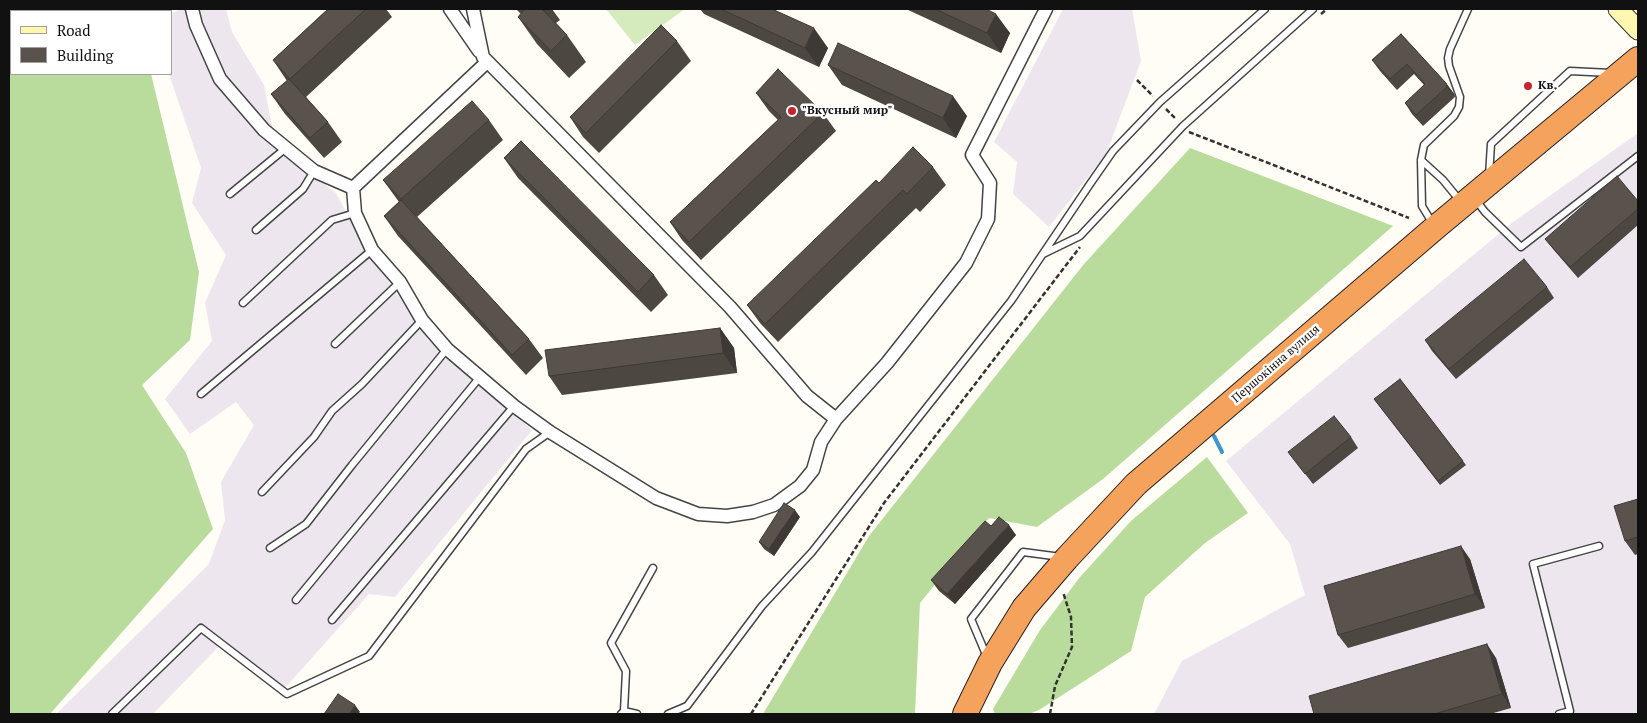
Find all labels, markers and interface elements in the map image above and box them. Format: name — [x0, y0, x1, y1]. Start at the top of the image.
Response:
legend — [10, 10, 172, 75]
text: Road — [57, 20, 90, 40]
text: Building — [57, 45, 114, 65]
place label: Кв. — [1538, 79, 1557, 93]
marker: Кв. — [1522, 80, 1534, 92]
place label: "Вкусный мир" — [802, 104, 893, 118]
marker: "Вкусный мир" — [786, 105, 798, 117]
street label: Першокінна вулиця — [1229, 322, 1323, 406]

